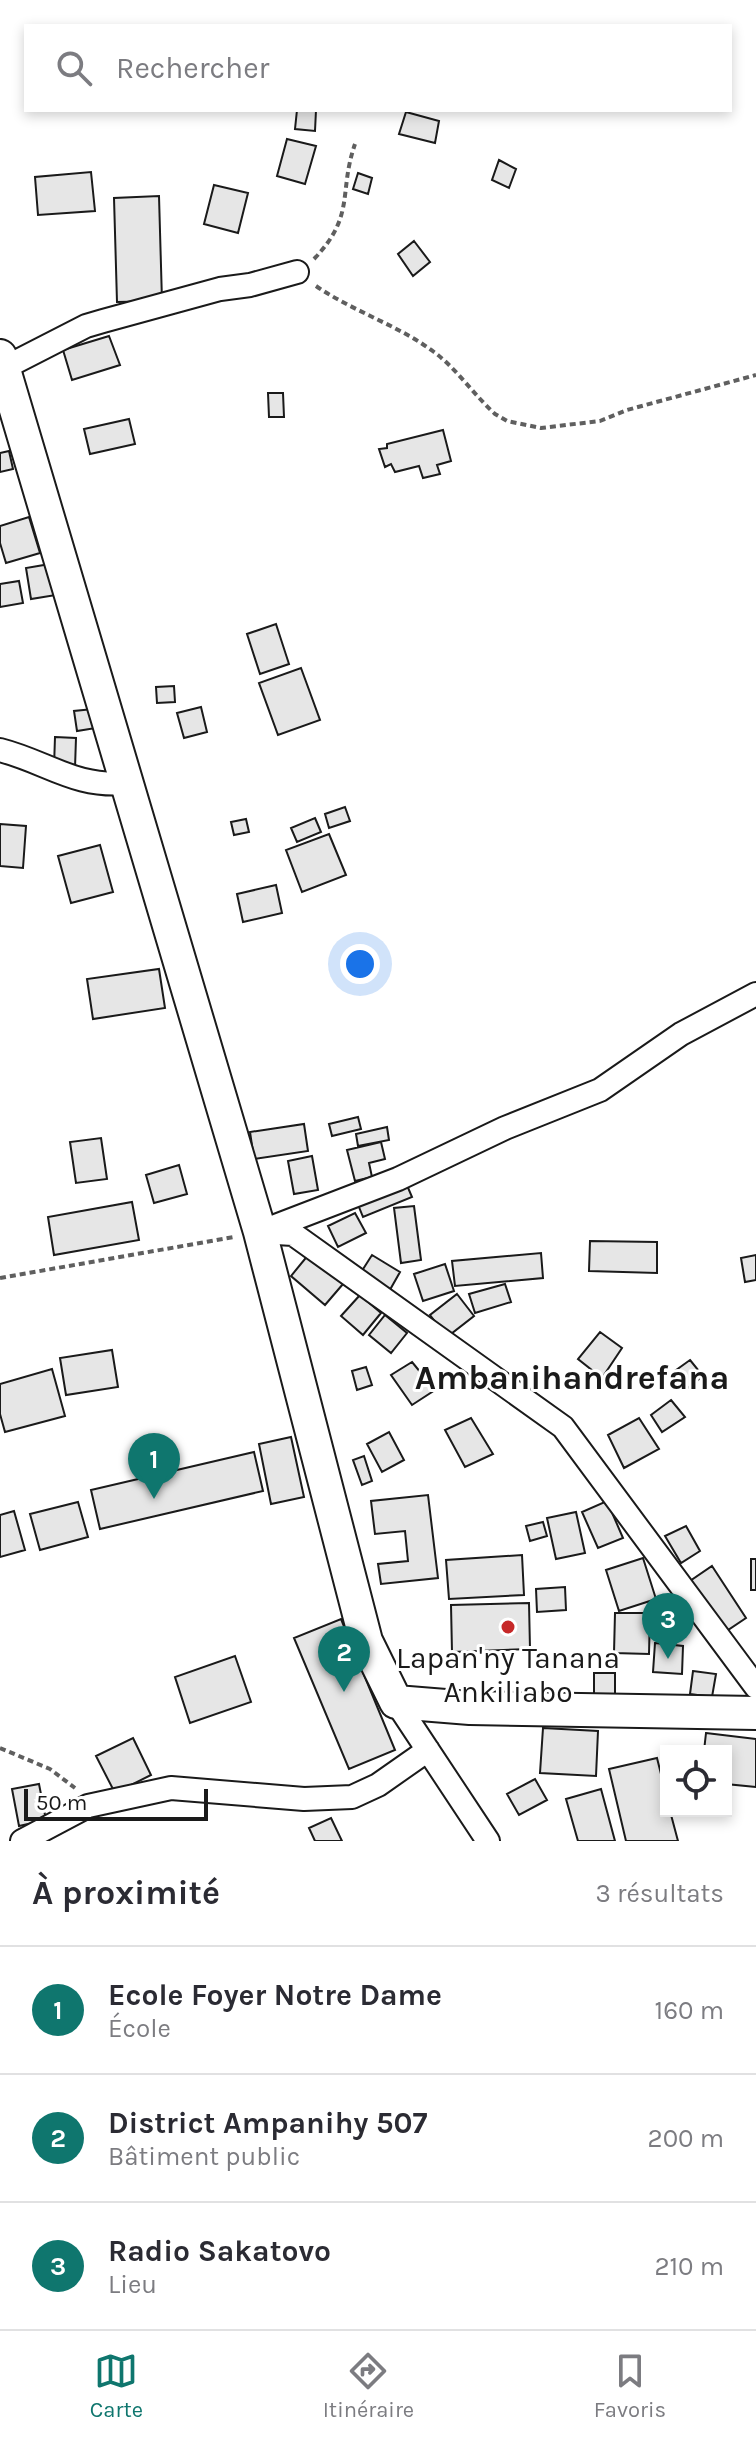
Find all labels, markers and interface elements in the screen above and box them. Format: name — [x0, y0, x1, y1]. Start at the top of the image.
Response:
search box — [24, 24, 732, 112]
icon: search — [52, 46, 96, 90]
text: Rechercher — [116, 50, 269, 86]
your location — [340, 944, 380, 984]
district label: Ambanihandrefana — [415, 1358, 729, 1398]
pin: 1 — [128, 1433, 180, 1499]
pin: 3 — [642, 1593, 694, 1659]
marker: Lapan'ny Tanana Ankiliabo — [499, 1618, 517, 1636]
pin: 2 — [318, 1626, 370, 1692]
place label: Lapan'ny Tanana Ankiliabo — [396, 1640, 620, 1710]
map controls — [660, 1745, 732, 1817]
button: locate — [660, 1745, 732, 1817]
scale bar — [24, 1785, 208, 1821]
text: 50 m — [36, 1790, 87, 1816]
text: À proximité — [32, 1873, 220, 1913]
text: 3 résultats — [596, 1878, 724, 1909]
text: Ecole Foyer Notre Dame — [108, 1977, 442, 2013]
text: 1 — [53, 1995, 63, 2026]
text: 160 m — [655, 1995, 724, 2026]
text: École — [108, 2013, 171, 2044]
text: District Ampanihy 507 — [108, 2105, 427, 2141]
text: 2 — [50, 2123, 66, 2154]
text: 200 m — [648, 2123, 724, 2154]
text: Bâtiment public — [108, 2141, 300, 2172]
text: Radio Sakatovo — [108, 2233, 331, 2269]
text: 3 — [50, 2251, 66, 2282]
text: 210 m — [654, 2251, 724, 2282]
text: Lieu — [108, 2269, 157, 2300]
tab: Carte — [90, 2349, 143, 2423]
tab: Itinéraire — [323, 2349, 414, 2423]
tab: Favoris — [594, 2349, 666, 2423]

